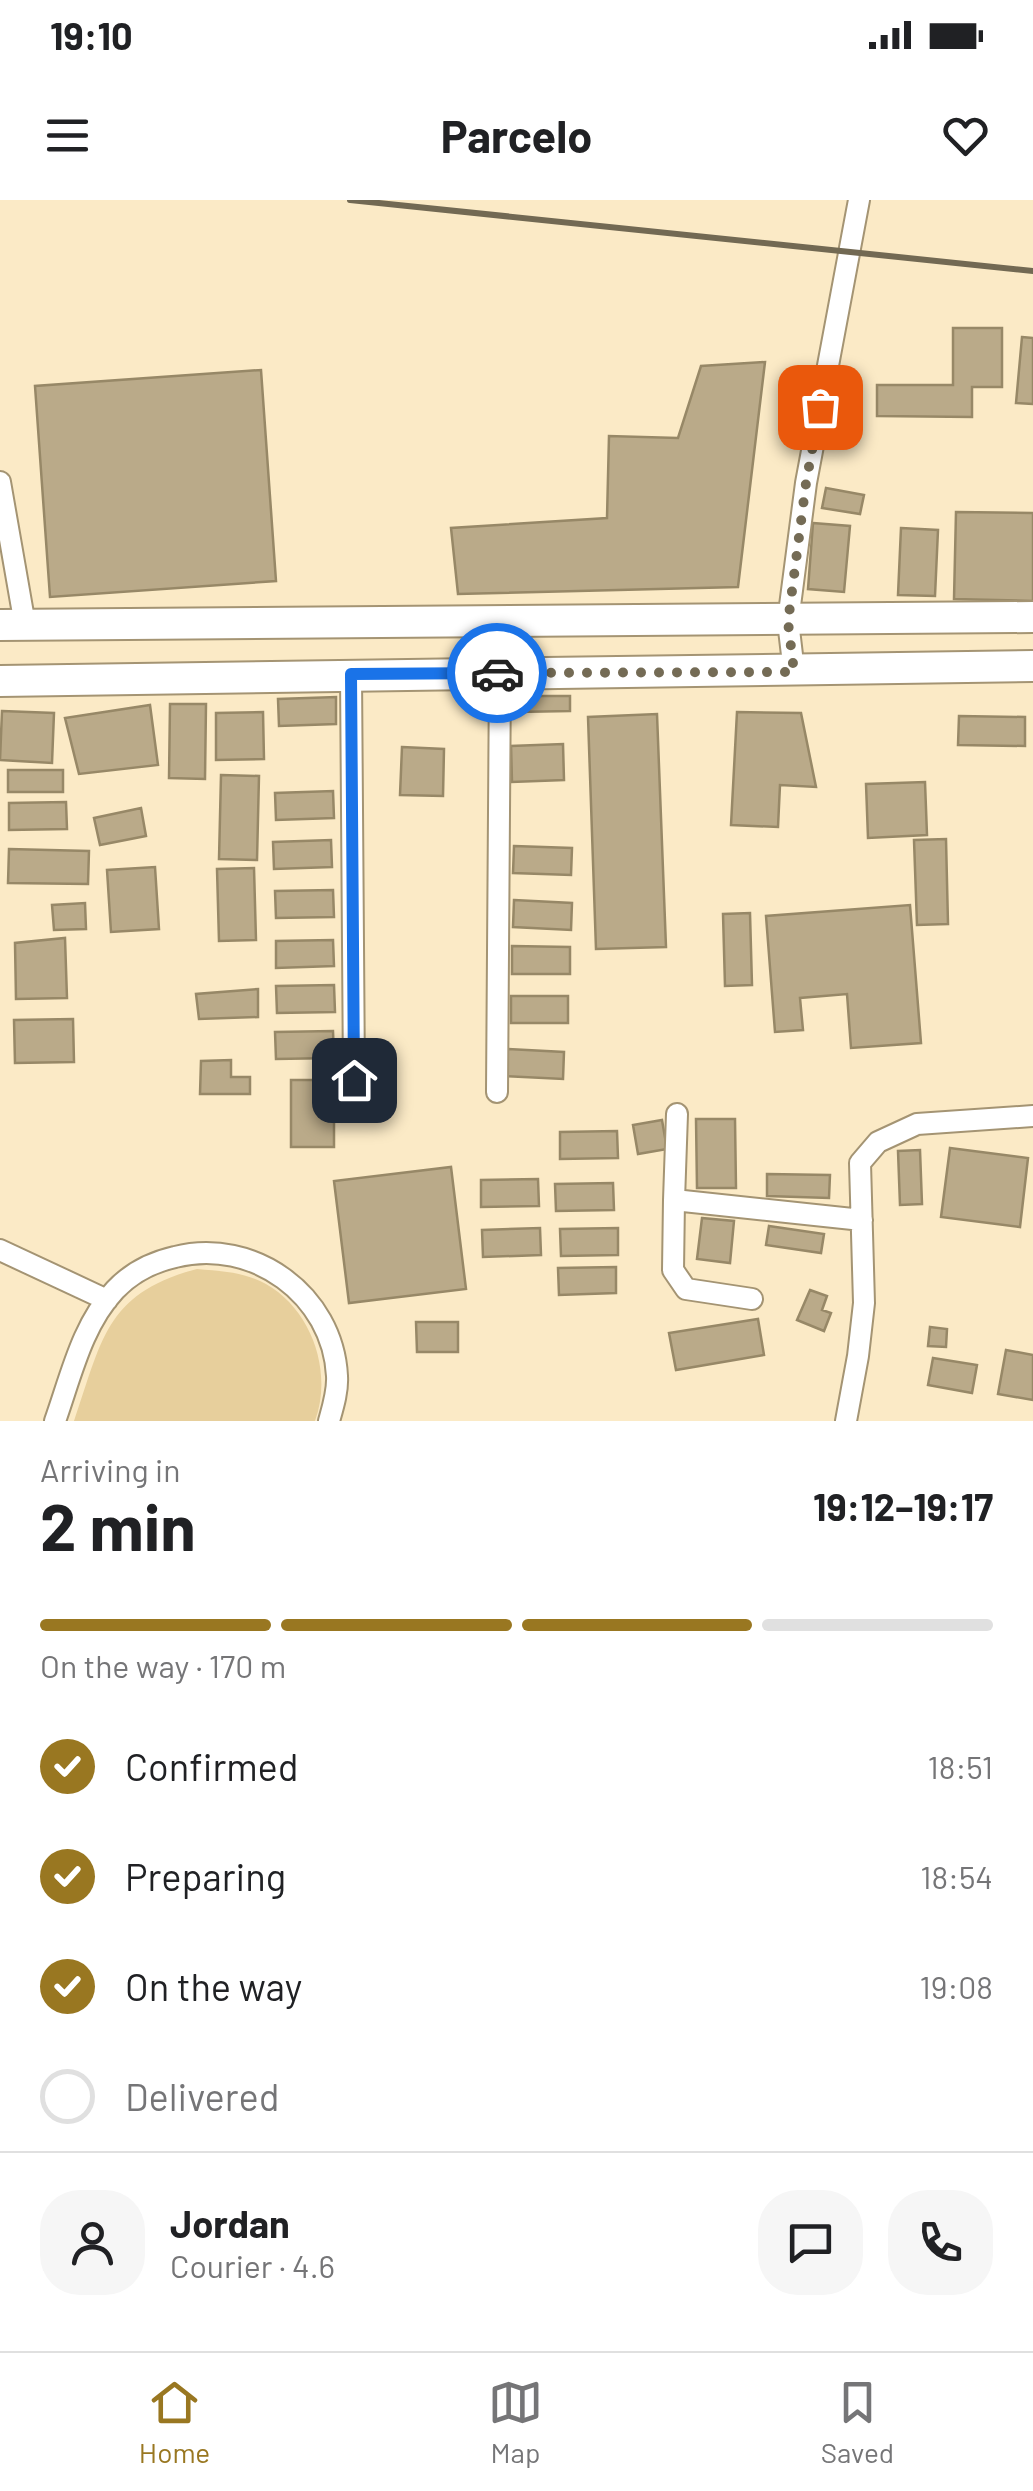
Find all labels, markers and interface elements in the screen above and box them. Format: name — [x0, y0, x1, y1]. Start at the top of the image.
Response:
text: 19:10 — [50, 12, 133, 58]
icon: menu — [40, 108, 95, 163]
text: Parcelo — [441, 108, 592, 162]
icon: heart — [938, 108, 993, 163]
pin — [778, 365, 863, 450]
icon: bag — [793, 380, 848, 435]
courier — [447, 623, 547, 723]
icon: car — [470, 646, 525, 701]
pin — [312, 1038, 397, 1123]
icon: home — [327, 1053, 382, 1108]
text: Arriving in — [40, 1450, 180, 1488]
text: 19:12–19:17 — [813, 1483, 993, 1529]
text: 2 min — [40, 1486, 196, 1564]
text: On the way · 170 m — [40, 1646, 286, 1684]
icon: check — [40, 1739, 95, 1794]
text: Confirmed — [125, 1743, 298, 1789]
text: 18:51 — [928, 1747, 993, 1785]
icon: check — [40, 1849, 95, 1904]
text: Preparing — [125, 1853, 286, 1899]
text: 18:54 — [920, 1857, 993, 1895]
icon: check — [40, 1959, 95, 2014]
text: On the way — [125, 1963, 302, 2009]
text: 19:08 — [920, 1967, 993, 2005]
text: Delivered — [125, 2073, 279, 2119]
button: person — [40, 2190, 145, 2295]
button: chat — [758, 2190, 863, 2295]
button: phone — [888, 2190, 993, 2295]
text: Jordan — [170, 2200, 290, 2246]
text: Courier · 4.6 — [170, 2246, 335, 2284]
tab: Home — [139, 2375, 210, 2469]
tab: Map — [488, 2375, 543, 2469]
tab: Saved — [821, 2375, 894, 2469]

